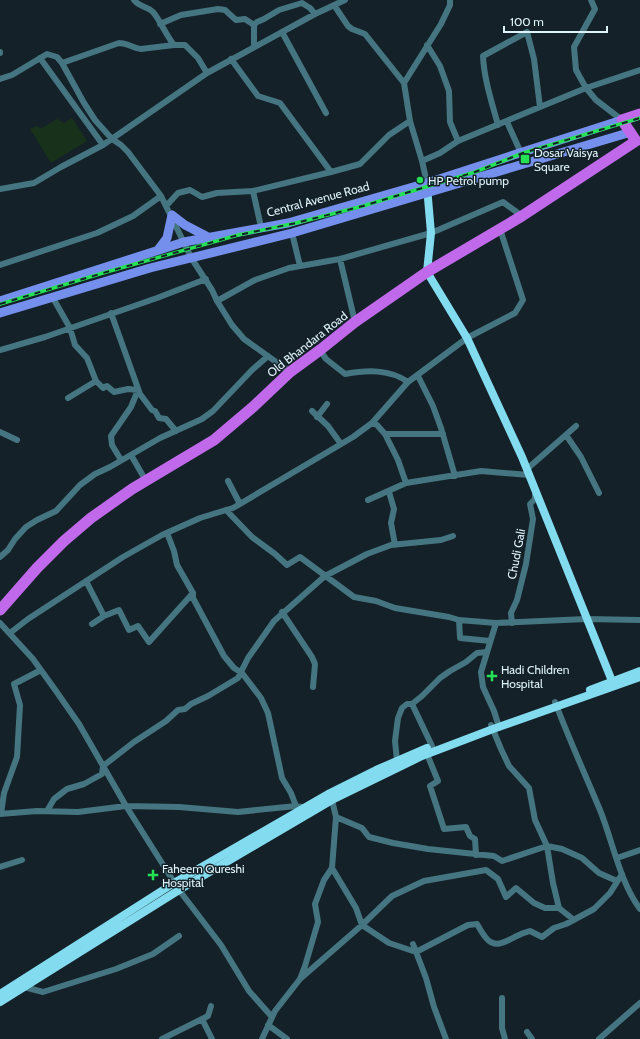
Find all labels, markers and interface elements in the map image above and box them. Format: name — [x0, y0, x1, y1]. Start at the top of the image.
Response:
scale bar — [504, 8, 607, 34]
text: 100 m — [510, 14, 544, 29]
place label: Dosar Vaisya Square — [534, 145, 599, 174]
marker: Dosar Vaisya Square — [519, 153, 531, 165]
place label: HP Petrol pump — [428, 173, 509, 188]
marker: HP Petrol pump — [415, 175, 425, 185]
street label: Central Avenue Road — [265, 178, 371, 220]
street label: Old Bhandara Road — [264, 308, 350, 380]
street label: Chudi Gali — [504, 527, 528, 581]
place label: Hadi Children Hospital — [501, 662, 570, 691]
marker: Hadi Children Hospital — [486, 670, 498, 682]
place label: Faheem Qureshi Hospital — [162, 861, 245, 890]
marker: Faheem Qureshi Hospital — [147, 869, 159, 881]

